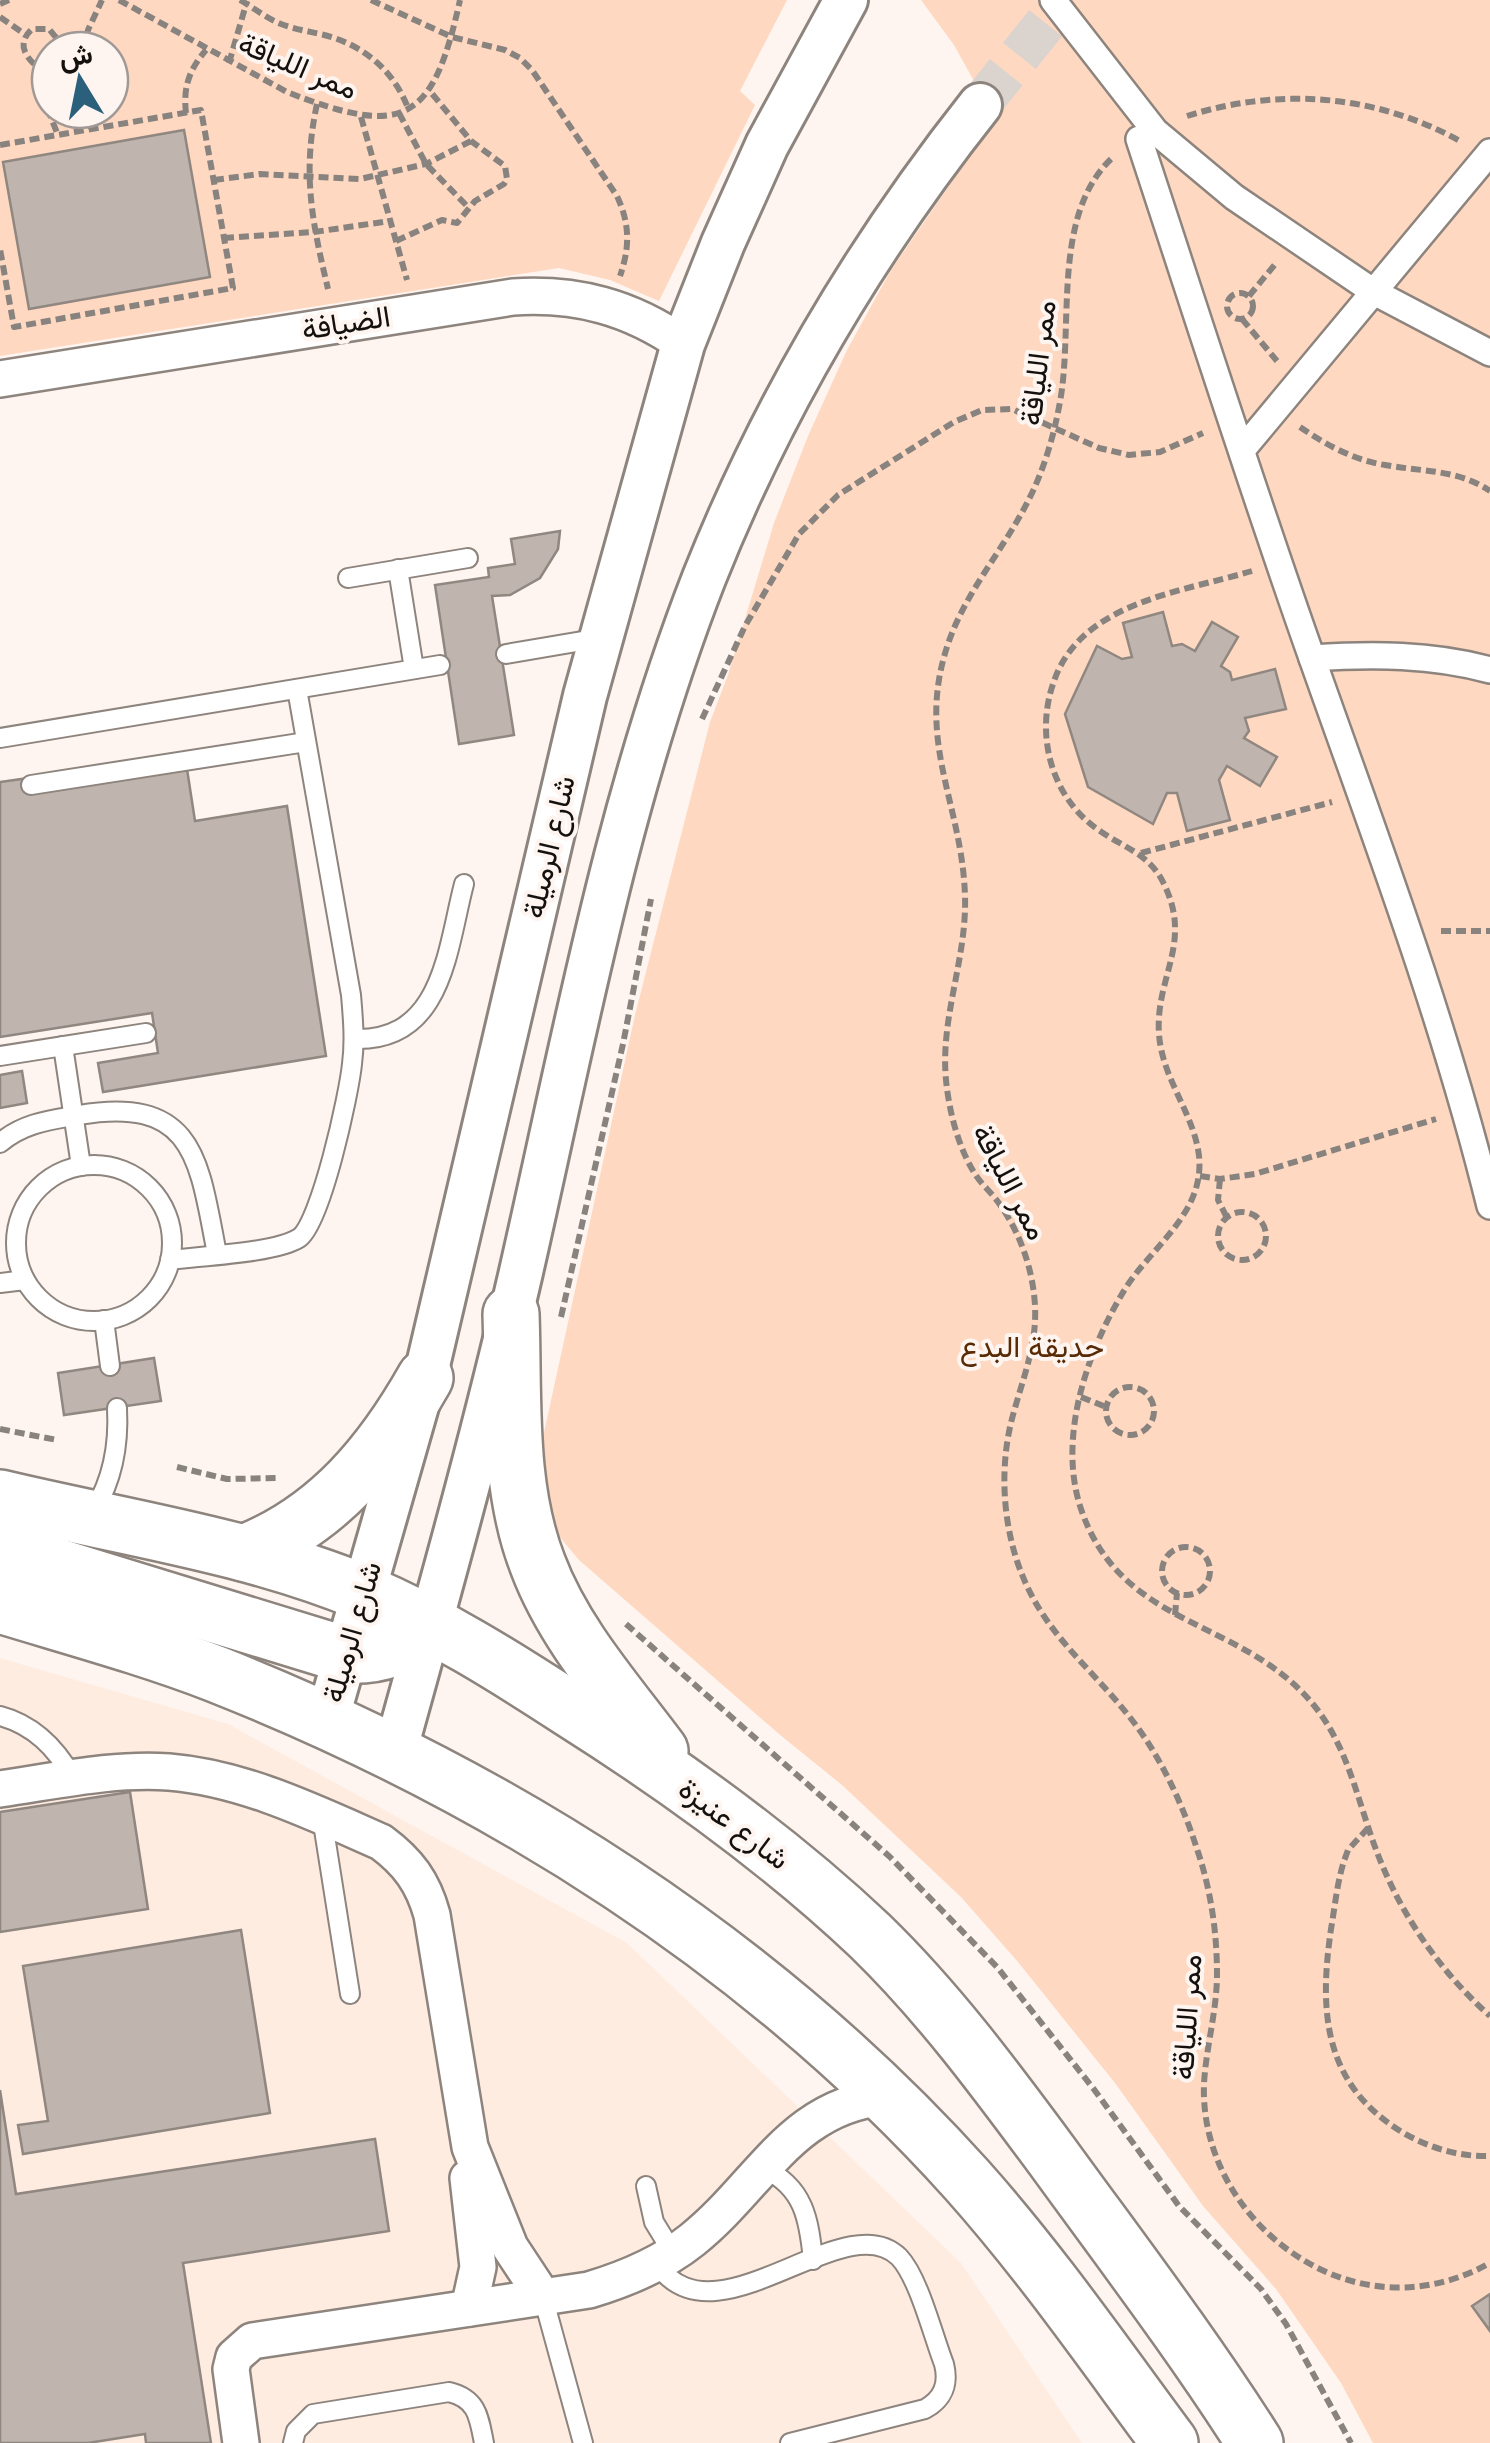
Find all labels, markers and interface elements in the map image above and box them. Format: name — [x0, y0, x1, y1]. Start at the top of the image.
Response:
street label: ممر اللياقة — [232, 21, 365, 110]
north arrow — [30, 30, 130, 130]
text: ش — [56, 34, 96, 78]
street label: الضيافة — [298, 294, 393, 351]
street label: ممر اللياقة — [1008, 298, 1067, 428]
street label: شارع الرميلة — [511, 771, 586, 922]
street label: ممر اللياقة — [962, 1116, 1059, 1247]
park label: حديقة البدع — [960, 1325, 1104, 1368]
street label: شارع الرميلة — [311, 1556, 392, 1708]
street label: شارع عنيزة — [670, 1768, 799, 1880]
street label: ممر اللياقة — [1161, 1953, 1212, 2081]

